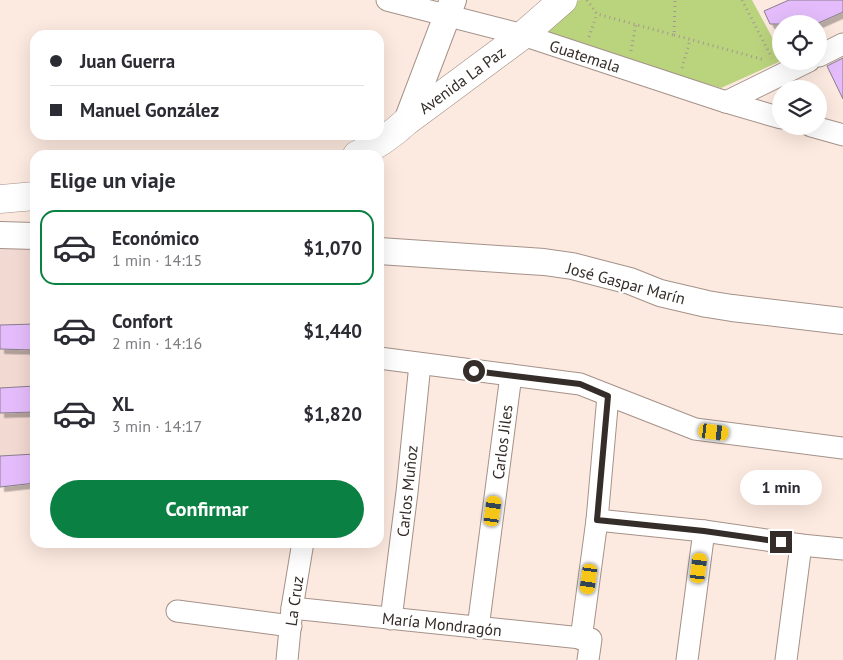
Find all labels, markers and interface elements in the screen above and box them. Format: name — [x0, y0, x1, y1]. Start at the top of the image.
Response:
map controls — [772, 15, 827, 135]
button: locate — [772, 15, 827, 70]
street label: Guatemala — [547, 35, 623, 77]
street label: Avenida La Paz — [415, 42, 509, 118]
text: Juan Guerra — [80, 49, 175, 73]
button: layers — [772, 80, 827, 135]
text: Manuel González — [80, 98, 219, 122]
text: Elige un viaje — [50, 166, 176, 194]
icon: car — [52, 225, 97, 270]
text: Económico — [112, 226, 199, 250]
text: $1,070 — [303, 236, 362, 260]
text: 1 min · 14:15 — [112, 250, 202, 270]
street label: José Gaspar Marín — [563, 257, 688, 308]
icon: car — [52, 308, 97, 353]
text: Confort — [112, 309, 173, 333]
text: $1,440 — [303, 319, 362, 343]
text: 2 min · 14:16 — [112, 333, 202, 353]
route start — [463, 360, 485, 382]
icon: car — [52, 391, 97, 436]
text: XL — [112, 392, 134, 416]
text: $1,820 — [303, 402, 362, 426]
street label: Carlos Jiles — [488, 403, 517, 480]
text: 3 min · 14:17 — [112, 416, 202, 436]
car — [698, 423, 729, 441]
street label: Carlos Muñoz — [392, 444, 422, 538]
callout: 1 min — [740, 470, 822, 504]
text: 1 min — [761, 477, 801, 497]
button: Confirmar — [50, 480, 364, 538]
car — [483, 495, 502, 527]
route end — [770, 531, 792, 553]
car — [689, 552, 708, 584]
car — [579, 563, 598, 595]
street label: La Cruz — [281, 575, 307, 627]
street label: María Mondragón — [381, 608, 503, 640]

